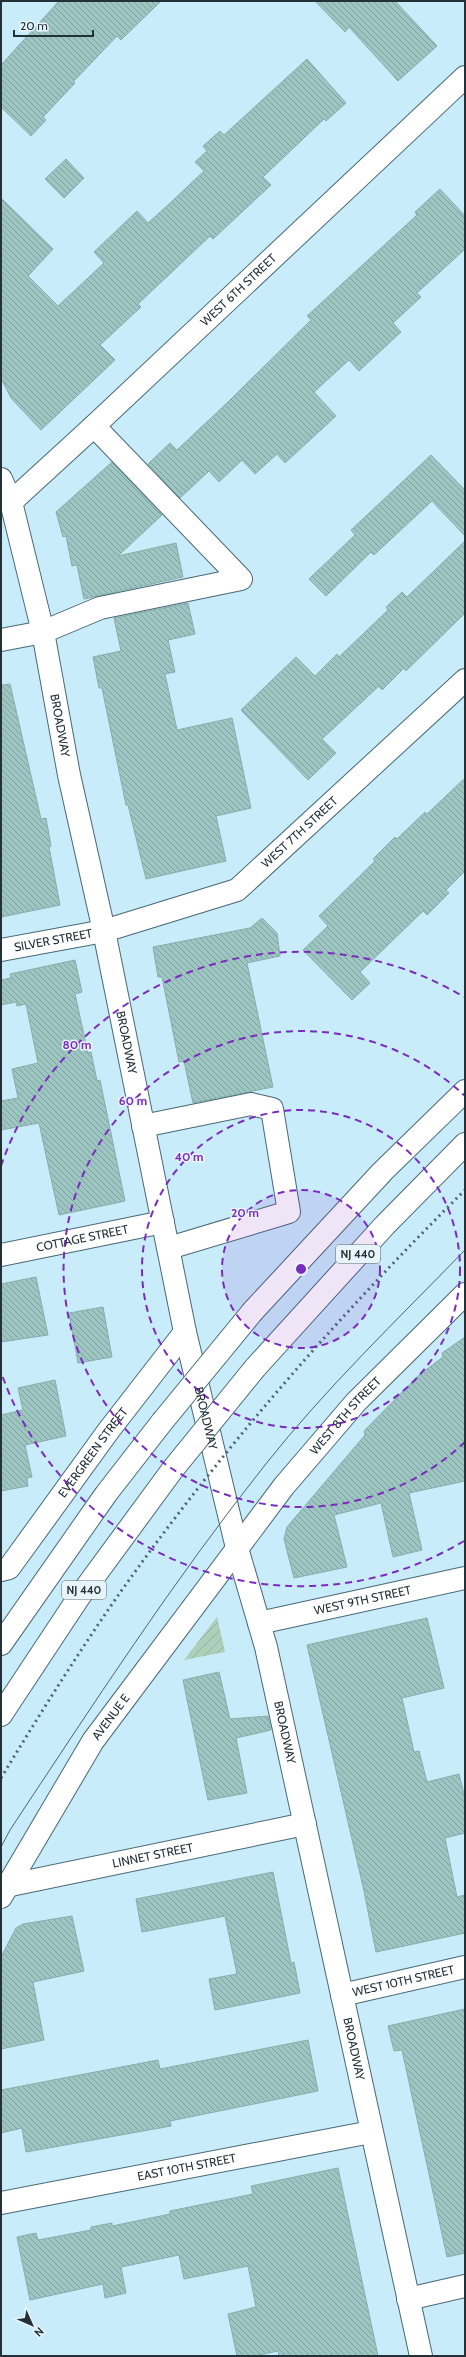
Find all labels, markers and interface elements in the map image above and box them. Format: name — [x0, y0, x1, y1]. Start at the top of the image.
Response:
scale bar — [14, 12, 93, 38]
text: 20 m — [20, 18, 48, 33]
street label: WEST 6TH STREET — [197, 250, 280, 329]
street label: BROADWAY — [47, 693, 74, 758]
street label: WEST 7TH STREET — [258, 793, 341, 871]
street label: SILVER STREET — [13, 925, 94, 954]
street label: BROADWAY — [113, 1010, 141, 1075]
text: 80 m — [63, 1037, 91, 1052]
text: 60 m — [119, 1093, 147, 1108]
text: 40 m — [174, 1149, 204, 1164]
text: 20 m — [231, 1205, 259, 1220]
street label: COTTAGE STREET — [35, 1221, 130, 1255]
road number: NJ 440 — [336, 1245, 380, 1263]
centre of rings — [294, 1262, 308, 1276]
street label: WEST 8TH STREET — [306, 1373, 384, 1457]
street label: BROADWAY — [191, 1385, 221, 1451]
street label: EVERGREEN STREET — [55, 1404, 131, 1500]
road number: NJ 440 — [62, 1581, 106, 1599]
street label: WEST 9TH STREET — [313, 1582, 413, 1618]
street label: AVENUE E — [88, 1690, 133, 1743]
street label: BROADWAY — [271, 1699, 299, 1765]
street label: LINNET STREET — [111, 1839, 195, 1871]
street label: WEST 10TH STREET — [351, 1962, 456, 1999]
street label: BROADWAY — [340, 2016, 369, 2082]
street label: EAST 10TH STREET — [136, 2150, 238, 2184]
north arrow — [12, 2305, 52, 2345]
text: N — [31, 2324, 47, 2340]

